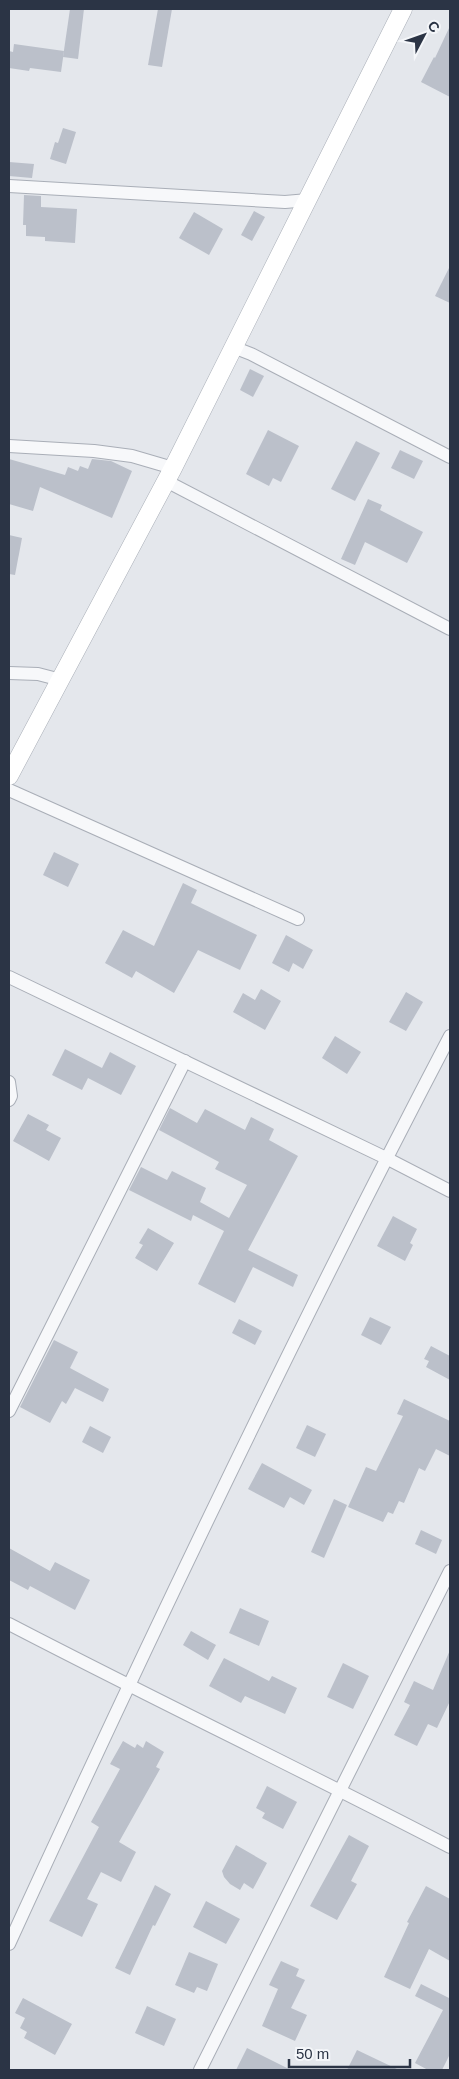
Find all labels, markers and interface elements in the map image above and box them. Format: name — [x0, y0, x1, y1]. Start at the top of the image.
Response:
north arrow — [399, 10, 449, 60]
text: С — [424, 17, 443, 36]
scale bar — [289, 2036, 410, 2068]
text: 50 m — [296, 2045, 329, 2062]

